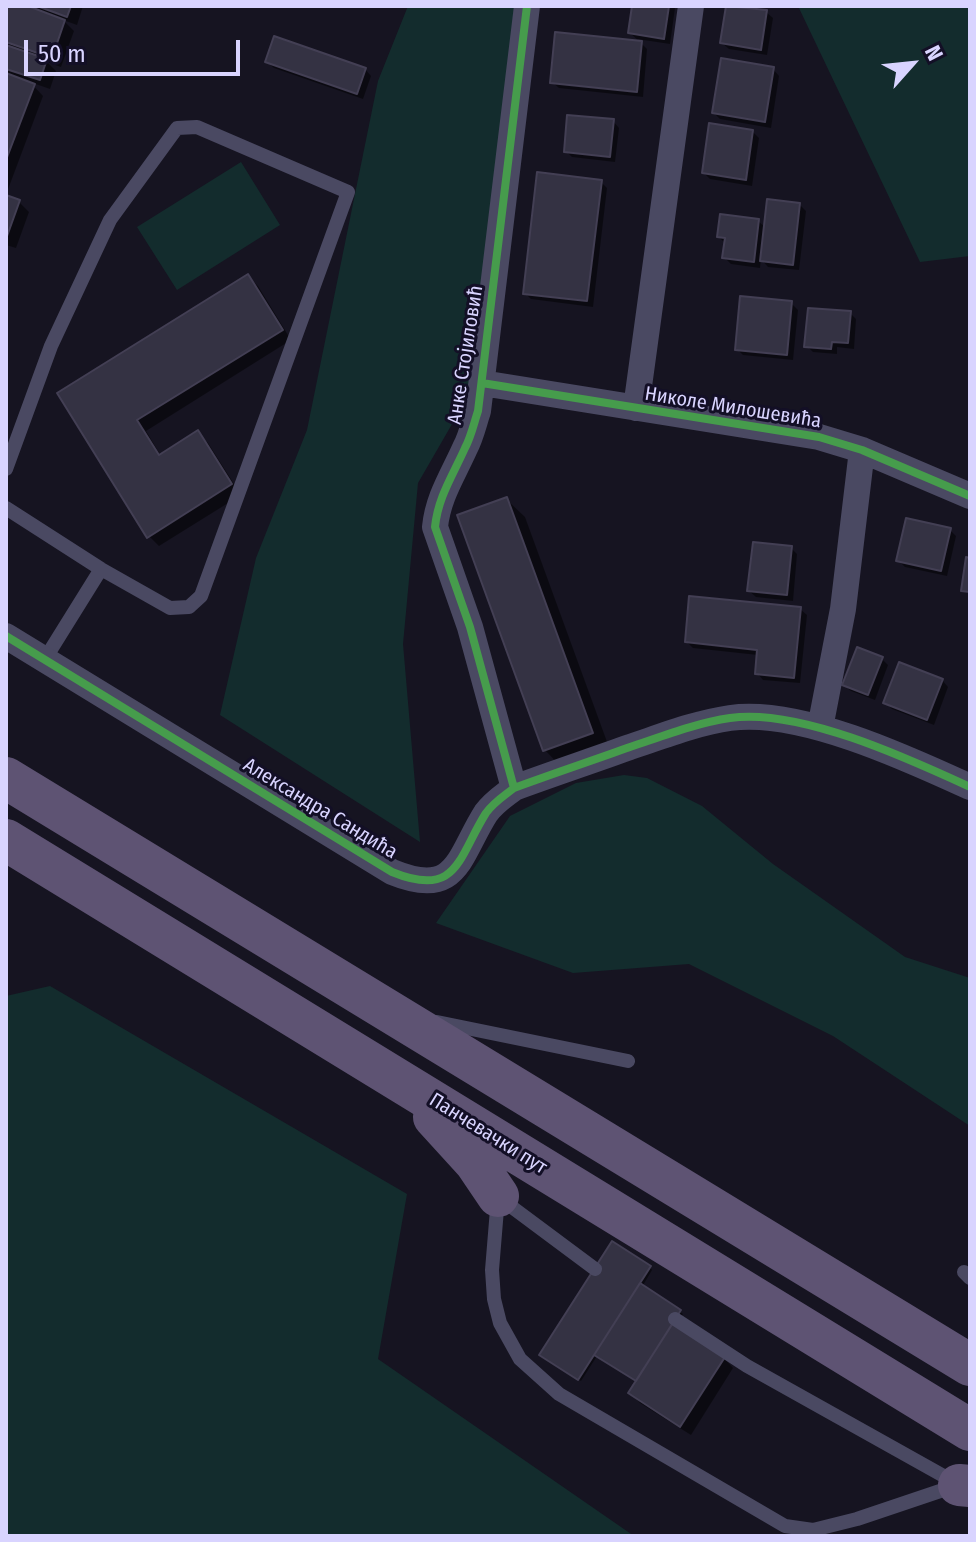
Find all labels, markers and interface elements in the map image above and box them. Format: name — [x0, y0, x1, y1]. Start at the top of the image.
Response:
scale bar — [28, 24, 244, 74]
north arrow — [872, 24, 952, 104]
text: 50 m — [38, 40, 86, 68]
text: N — [919, 41, 949, 65]
street label: Анке Стојиловић — [443, 284, 489, 426]
street label: Николе Милошевића — [643, 382, 823, 434]
street label: Александра Сандића — [239, 754, 401, 864]
street label: Панчевачки пут — [425, 1088, 551, 1180]

